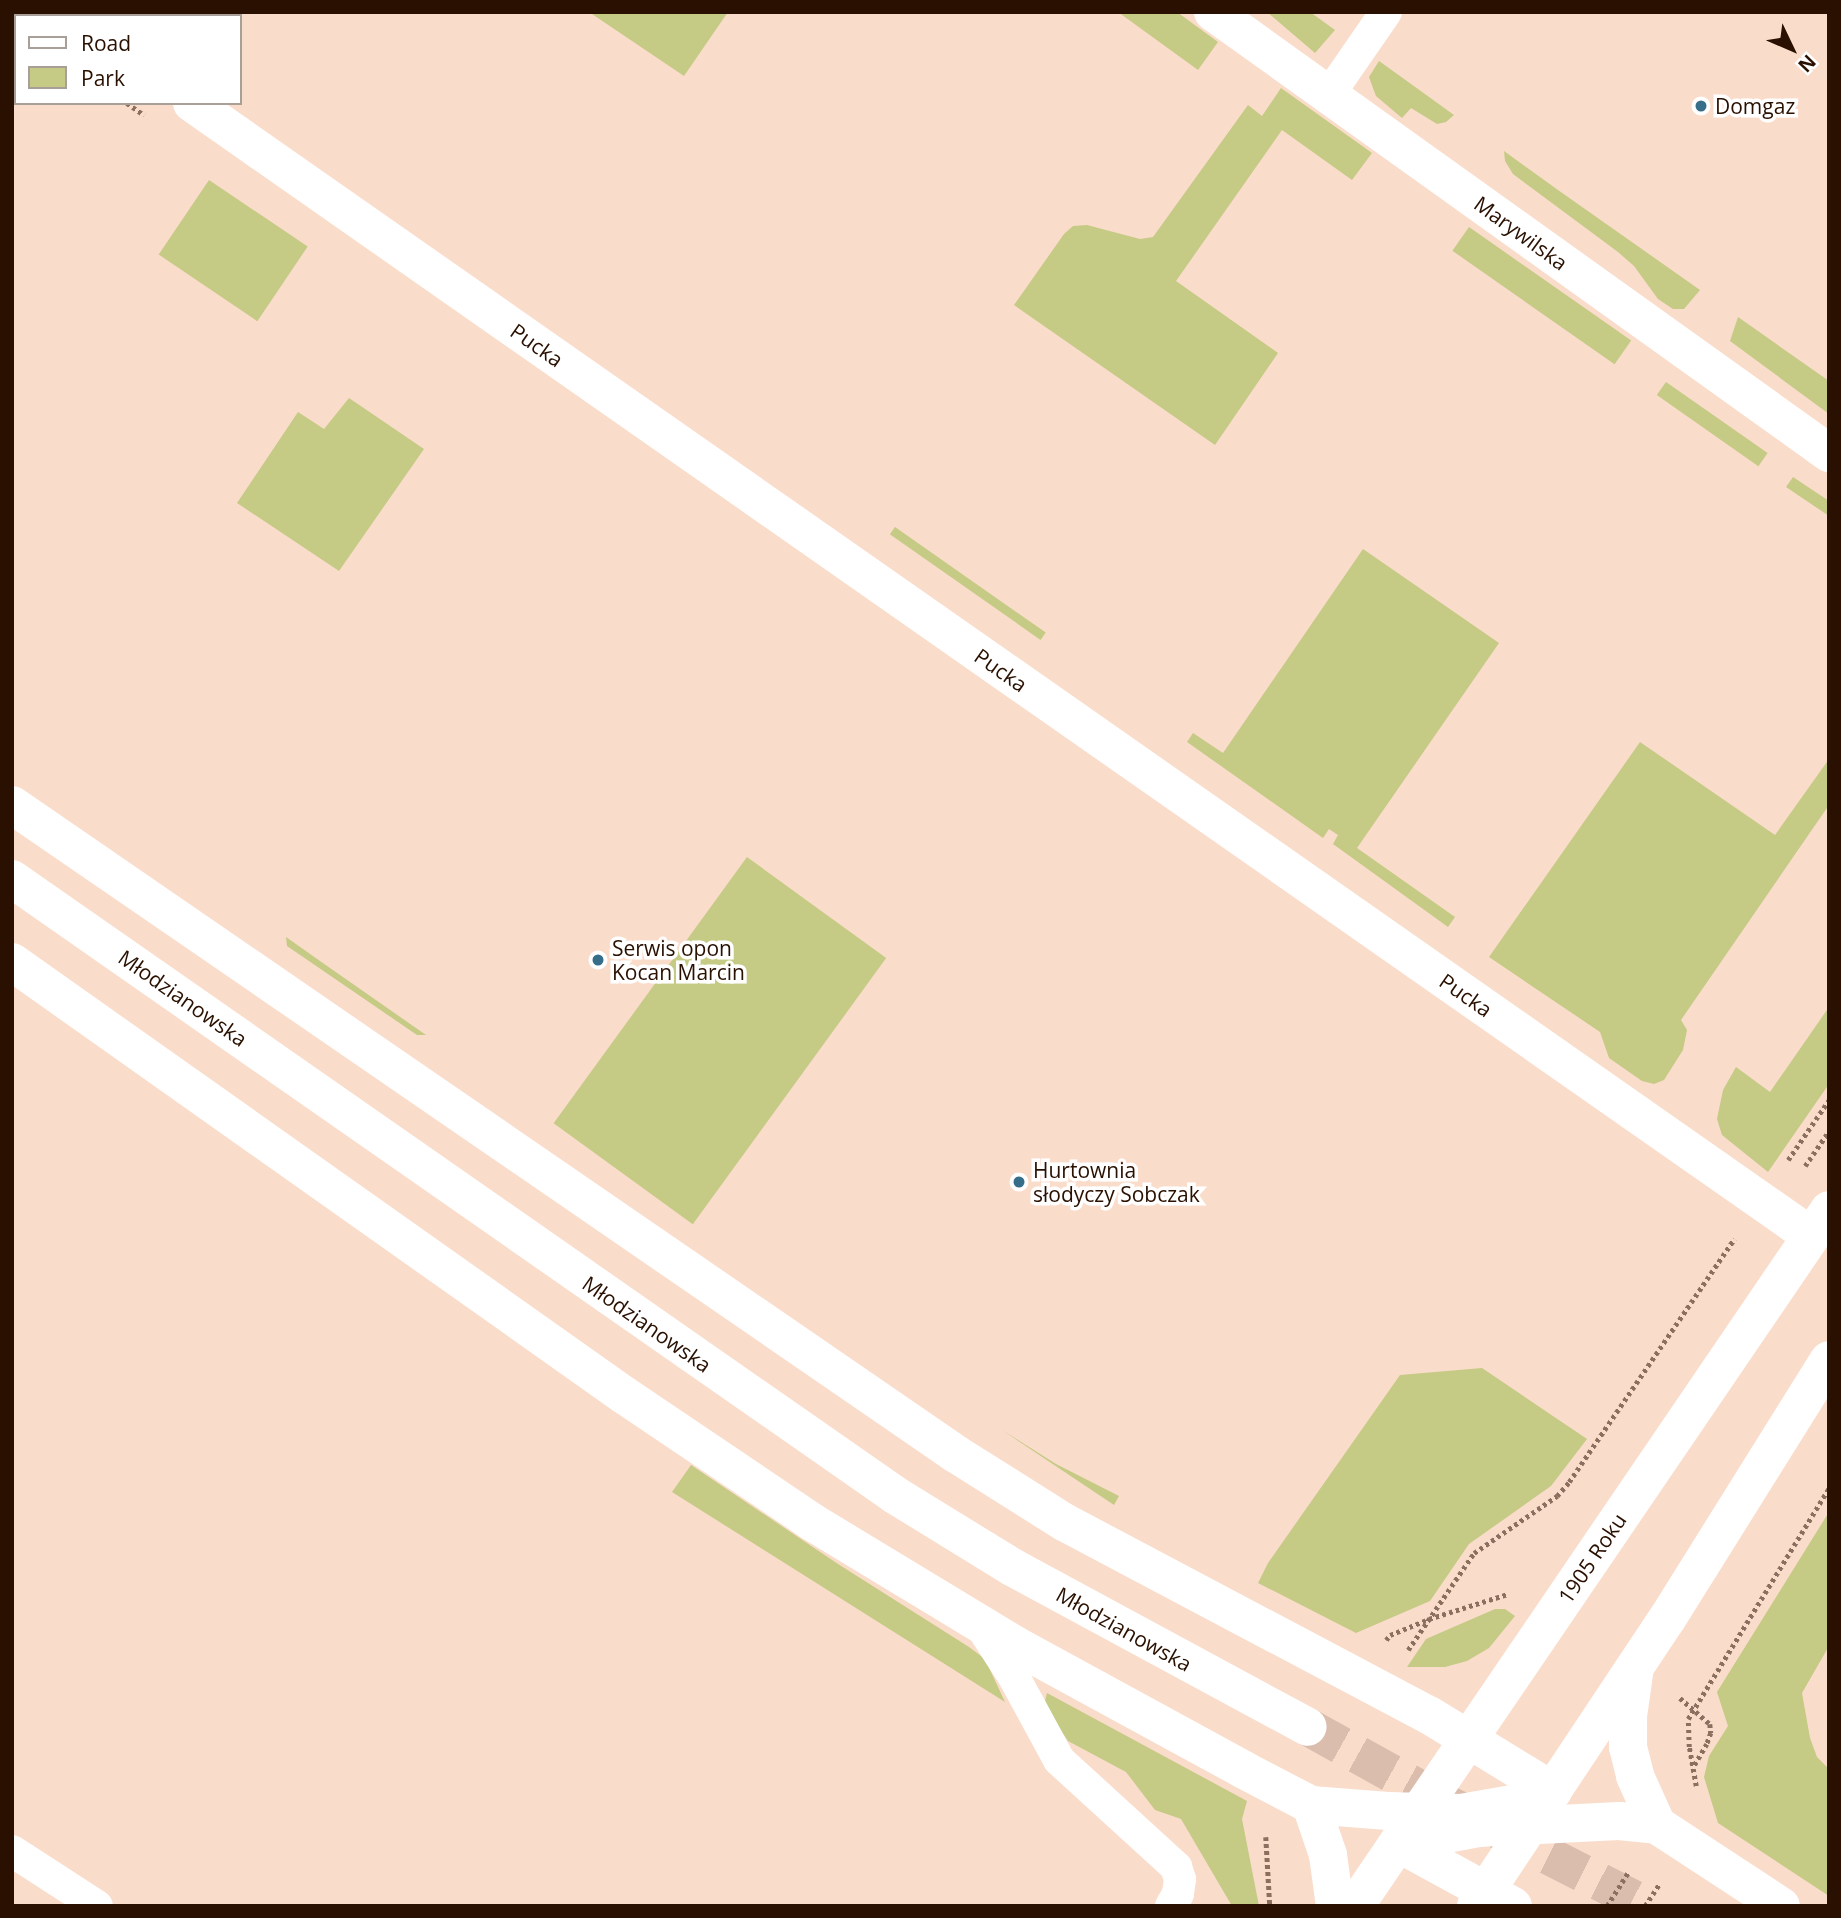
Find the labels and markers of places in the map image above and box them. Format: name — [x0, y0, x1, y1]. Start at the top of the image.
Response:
place label: Domgaz — [1715, 93, 1795, 119]
marker: Domgaz — [1693, 98, 1709, 114]
place label: Serwis opon Kocan Marcin — [612, 935, 745, 985]
marker: Serwis opon Kocan Marcin — [590, 952, 606, 968]
place label: Hurtownia słodyczy Sobczak — [1033, 1157, 1200, 1207]
marker: Hurtownia słodyczy Sobczak — [1011, 1174, 1027, 1190]

